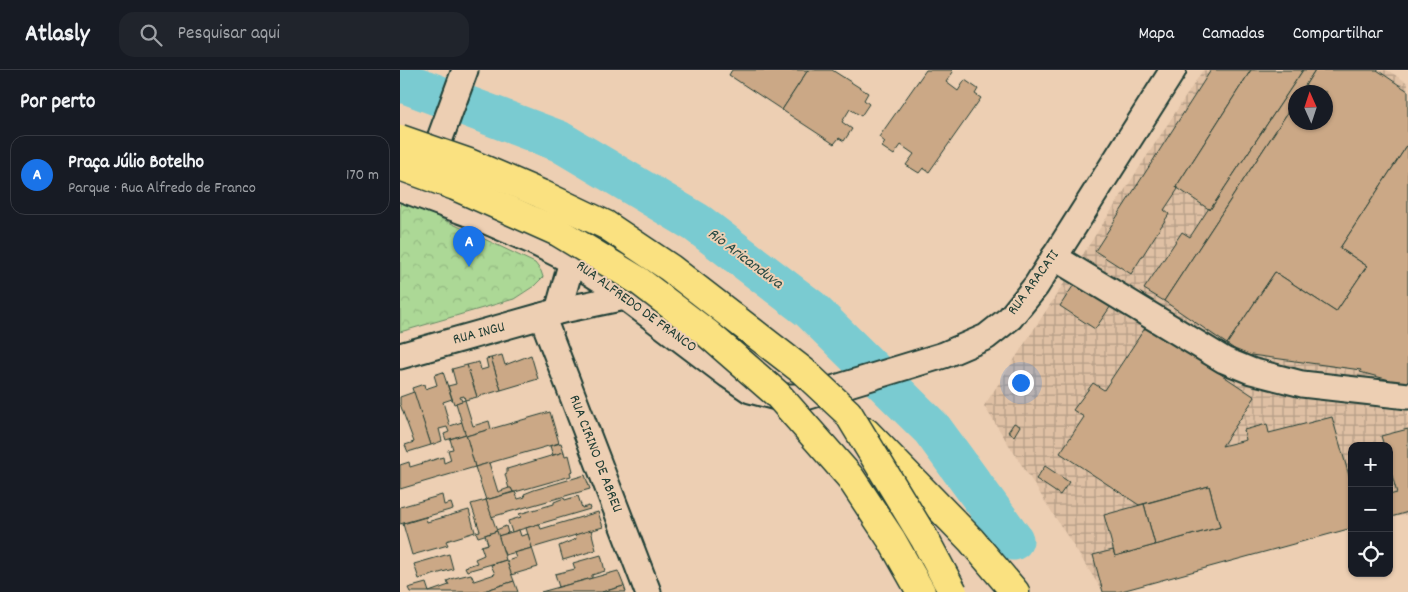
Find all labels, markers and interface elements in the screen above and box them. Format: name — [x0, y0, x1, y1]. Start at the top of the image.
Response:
search box — [119, 12, 469, 57]
text: Atlasly — [25, 18, 89, 52]
icon: search — [137, 21, 165, 49]
text: Pesquisar aqui — [177, 21, 280, 48]
text: Mapa — [1138, 22, 1174, 47]
text: Camadas — [1202, 22, 1265, 47]
text: Compartilhar — [1293, 22, 1383, 47]
north arrow — [1288, 85, 1333, 130]
text: Por perto — [20, 88, 95, 118]
text: Praça Júlio Botelho — [68, 150, 204, 177]
text: A — [33, 164, 41, 187]
text: 170 m — [346, 164, 379, 187]
text: Parque · Rua Alfredo de Franco — [68, 177, 256, 200]
water label: Rio Aricanduva — [703, 223, 789, 296]
pin: A — [453, 226, 485, 267]
street label: RUA ARACATI — [1003, 245, 1065, 320]
street label: RUA ALFREDO DE FRANCO — [571, 256, 701, 358]
street label: RUA INGU — [451, 317, 507, 351]
your location — [1008, 370, 1034, 396]
street label: RUA CIRINO DE ABREU — [562, 392, 628, 516]
map controls — [1348, 442, 1393, 577]
button: + — [1348, 442, 1393, 487]
button: − — [1348, 487, 1393, 532]
button: locate — [1348, 532, 1393, 577]

